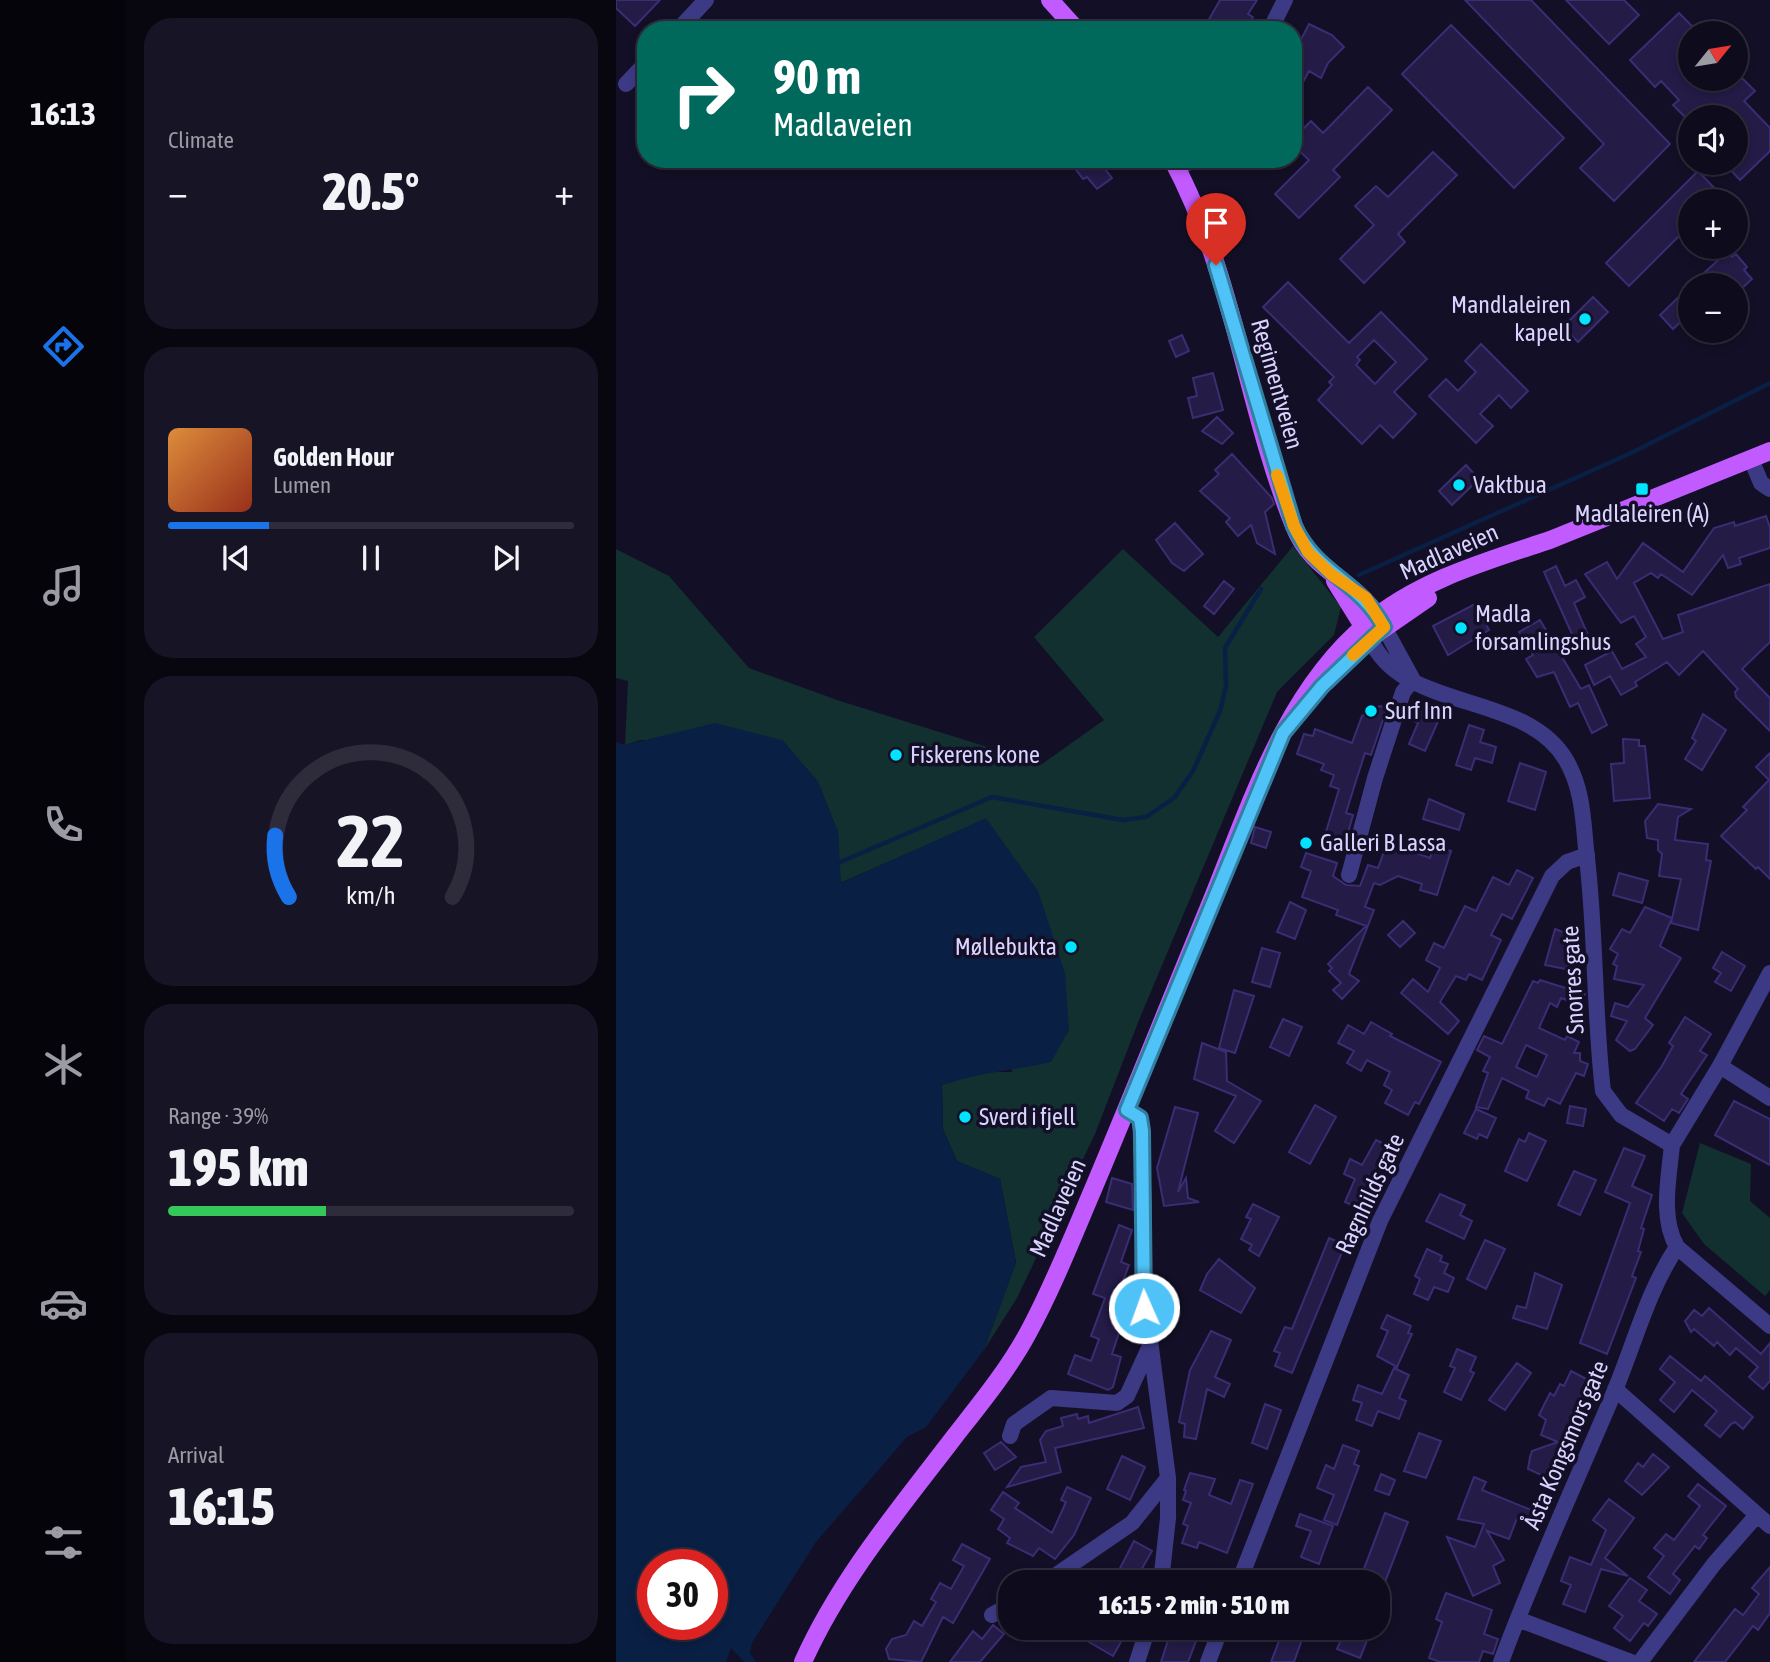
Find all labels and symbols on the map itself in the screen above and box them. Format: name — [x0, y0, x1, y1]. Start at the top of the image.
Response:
north arrow — [1678, 21, 1748, 91]
pin — [1186, 193, 1246, 265]
place label: Mandlaleiren kapell — [1451, 291, 1572, 346]
marker: Mandlaleiren kapell — [1577, 311, 1593, 327]
street label: Regimentveien — [1246, 316, 1309, 452]
place label: Vaktbua — [1473, 471, 1547, 498]
marker: Vaktbua — [1451, 477, 1467, 493]
marker: Madlaleiren (A) — [1634, 481, 1650, 497]
place label: Madlaleiren (A) — [1575, 500, 1709, 527]
street label: Madlaveien — [1395, 518, 1502, 585]
place label: Madla forsamlingshus — [1475, 600, 1611, 655]
marker: Madla forsamlingshus — [1453, 620, 1469, 636]
place label: Surf Inn — [1385, 697, 1453, 724]
marker: Surf Inn — [1363, 703, 1379, 719]
place label: Fiskerens kone — [910, 741, 1040, 768]
marker: Fiskerens kone — [888, 747, 904, 763]
place label: Galleri B Lassa — [1320, 829, 1446, 856]
marker: Galleri B Lassa — [1298, 835, 1314, 851]
street label: Snorres gate — [1556, 925, 1589, 1035]
place label: Møllebukta — [955, 933, 1057, 960]
marker: Møllebukta — [1063, 939, 1079, 955]
place label: Sverd i fjell — [979, 1103, 1076, 1130]
marker: Sverd i fjell — [957, 1109, 973, 1125]
street label: Ragnhilds gate — [1330, 1129, 1409, 1258]
street label: Madlaveien — [1024, 1154, 1091, 1261]
position arrow — [1107, 1271, 1181, 1345]
street label: Åsta Kongsmors gate — [1517, 1356, 1613, 1533]
speed limit sign: 30 — [637, 1549, 728, 1640]

